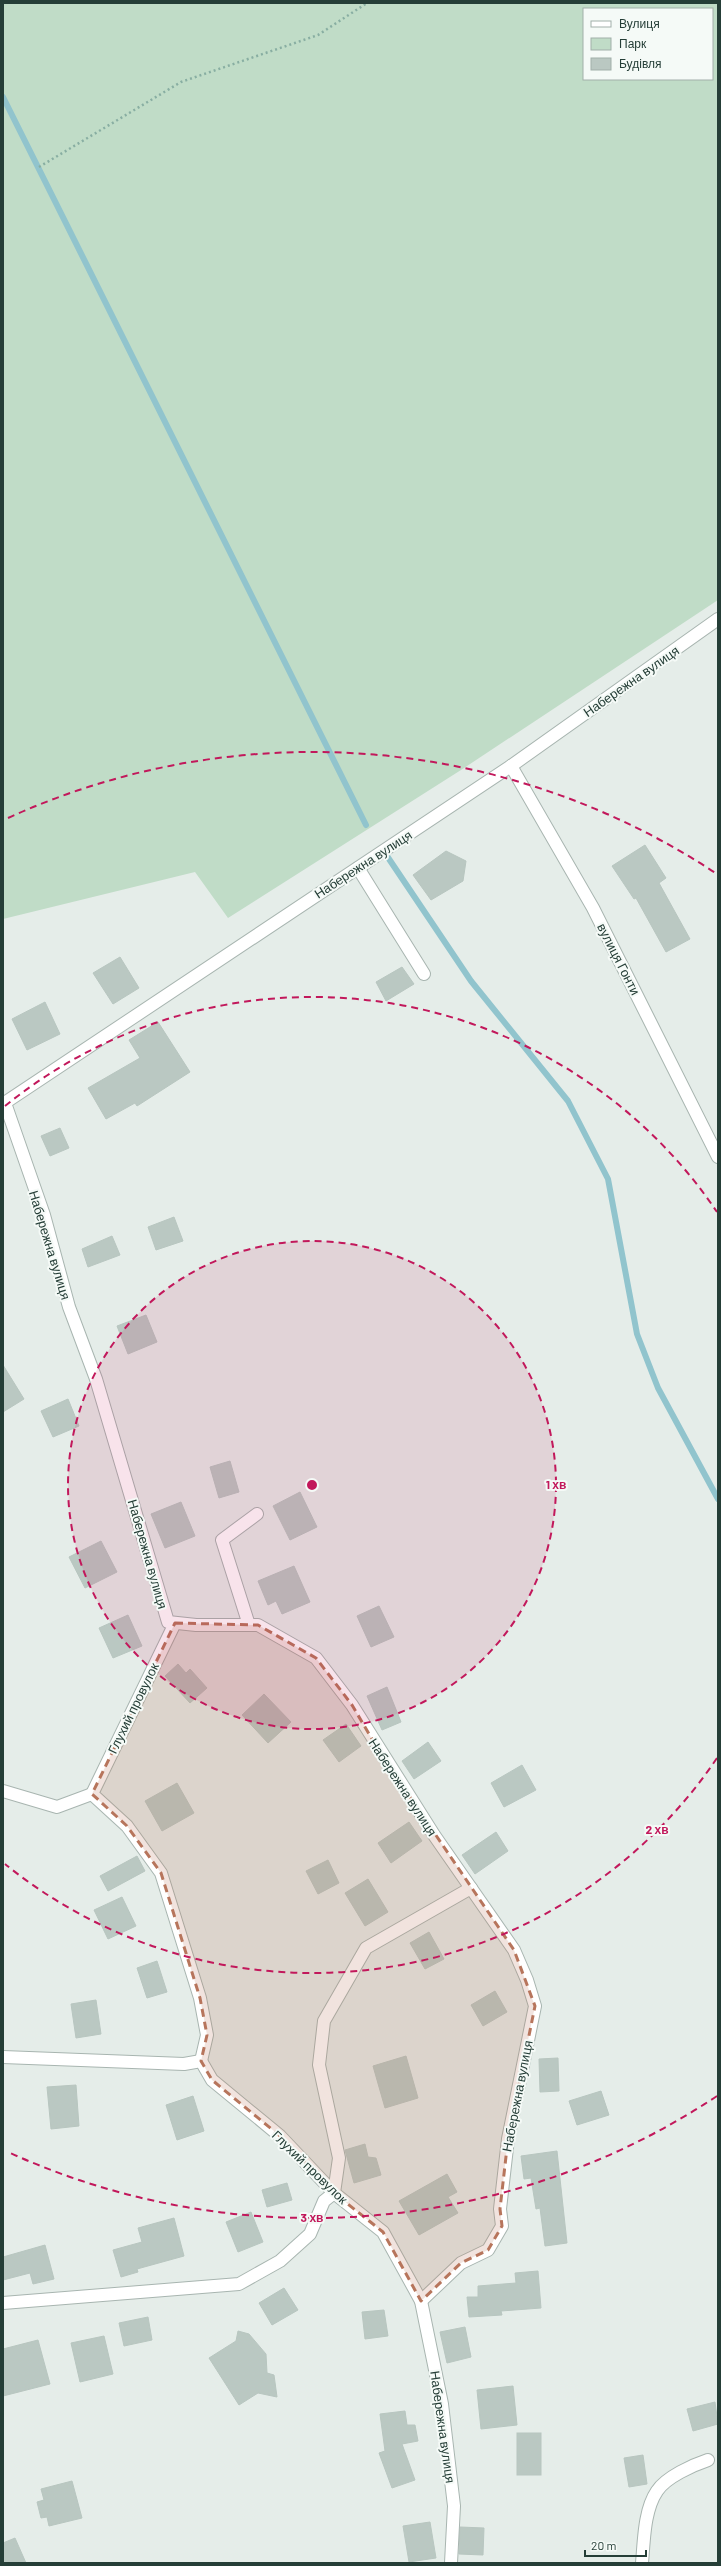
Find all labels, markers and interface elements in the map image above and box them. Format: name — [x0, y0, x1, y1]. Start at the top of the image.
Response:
legend — [583, 8, 713, 80]
text: Вулиця — [619, 16, 660, 31]
text: Парк — [619, 36, 647, 51]
text: Будівля — [619, 56, 661, 71]
street label: Набережна вулиця — [580, 642, 682, 720]
street label: Набережна вулиця — [311, 826, 415, 902]
street label: вулиця Гонти — [594, 920, 644, 998]
street label: Набережна вулиця — [26, 1188, 74, 1302]
text: 1 хв — [546, 1477, 566, 1491]
centre of rings — [305, 1478, 319, 1492]
street label: Набережна вулиця — [125, 1497, 171, 1611]
street label: Глухий провулок — [104, 1660, 162, 1756]
street label: Набережна вулиця — [365, 1735, 441, 1839]
text: 2 хв — [645, 1822, 669, 1836]
street label: Набережна вулиця — [498, 2039, 536, 2153]
street label: Глухий провулок — [269, 2127, 351, 2207]
text: 3 хв — [301, 2210, 323, 2224]
street label: Набережна вулиця — [427, 2370, 459, 2484]
scale bar — [585, 2532, 646, 2558]
text: 20 m — [591, 2538, 617, 2552]

